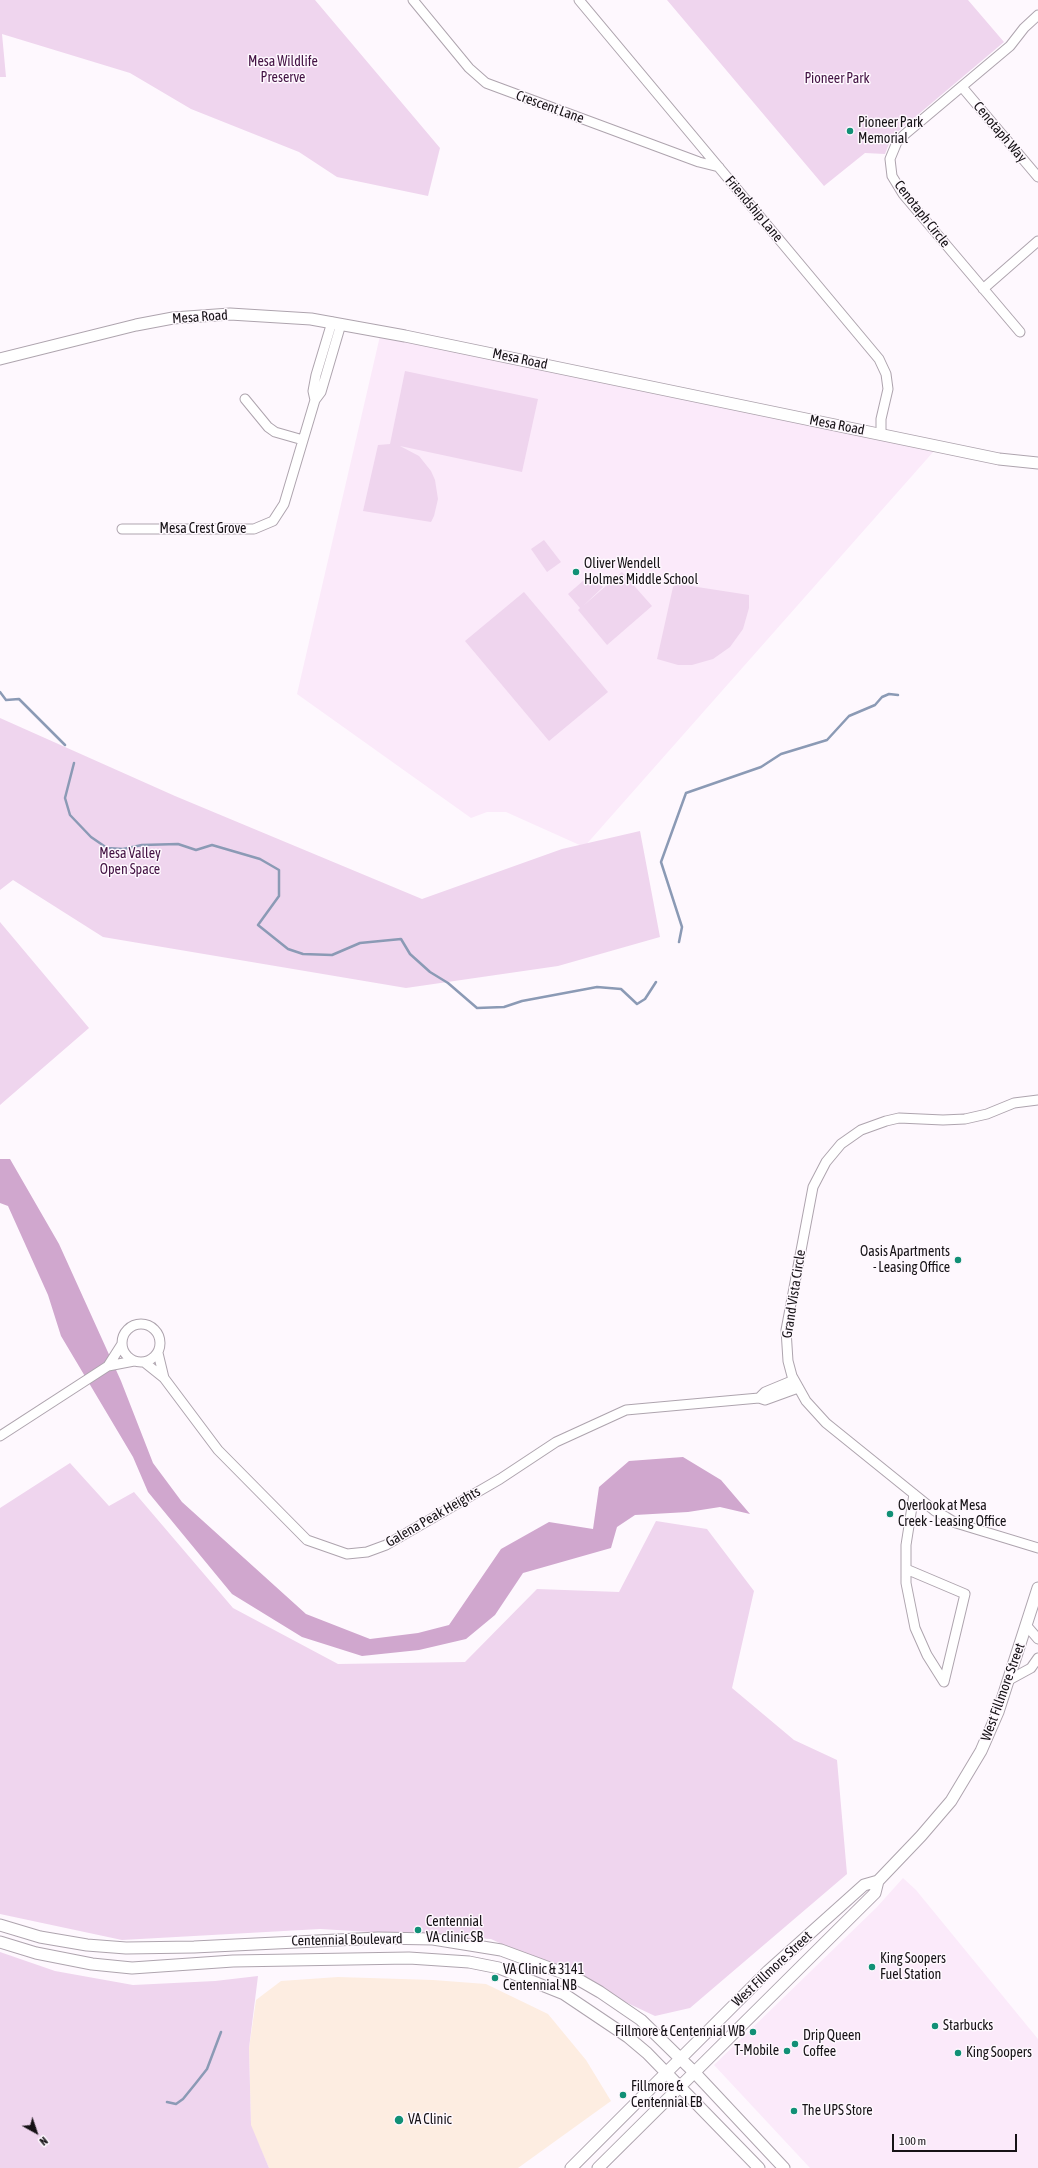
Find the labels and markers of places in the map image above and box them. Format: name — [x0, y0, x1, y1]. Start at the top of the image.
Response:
place label: Pioneer Park Memorial — [858, 115, 923, 148]
marker: Pioneer Park Memorial — [845, 126, 855, 136]
place label: Oliver Wendell Holmes Middle School — [584, 556, 698, 588]
marker: Oliver Wendell Holmes Middle School — [571, 567, 581, 577]
place label: Oasis Apartments - Leasing Office — [860, 1244, 950, 1276]
marker: Oasis Apartments - Leasing Office — [953, 1255, 963, 1265]
place label: Overlook at Mesa Creek - Leasing Office — [898, 1498, 1006, 1530]
marker: Overlook at Mesa Creek - Leasing Office — [885, 1509, 895, 1519]
place label: Centennial VA clinic SB — [426, 1914, 483, 1946]
marker: Centennial VA clinic SB — [413, 1925, 423, 1935]
place label: King Soopers Fuel Station — [880, 1951, 946, 1984]
place label: VA Clinic & 3141 Centennial NB — [503, 1962, 584, 1994]
marker: King Soopers Fuel Station — [867, 1962, 877, 1972]
marker: VA Clinic & 3141 Centennial NB — [490, 1973, 500, 1983]
place label: Starbucks — [943, 2018, 993, 2034]
marker: Starbucks — [930, 2021, 940, 2031]
place label: Fillmore & Centennial WB — [615, 2024, 745, 2040]
marker: Fillmore & Centennial WB — [748, 2027, 758, 2037]
place label: Drip Queen Coffee — [803, 2028, 861, 2060]
marker: Drip Queen Coffee — [790, 2039, 800, 2049]
place label: T-Mobile — [734, 2043, 779, 2059]
place label: King Soopers — [966, 2045, 1032, 2061]
marker: T-Mobile — [782, 2046, 792, 2056]
marker: King Soopers — [953, 2048, 963, 2058]
place label: Fillmore & Centennial EB — [631, 2079, 702, 2112]
marker: Fillmore & Centennial EB — [618, 2090, 628, 2100]
place label: The UPS Store — [802, 2103, 873, 2119]
marker: The UPS Store — [789, 2106, 799, 2116]
place label: VA Clinic — [408, 2112, 452, 2128]
marker: VA Clinic — [393, 2114, 405, 2126]

